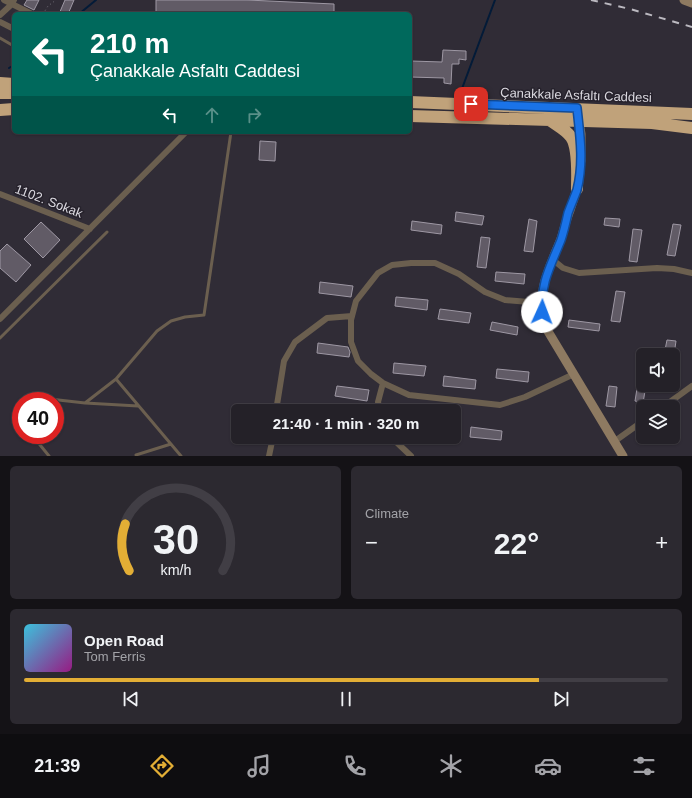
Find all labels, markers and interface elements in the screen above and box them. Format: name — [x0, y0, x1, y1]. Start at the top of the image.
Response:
icon: left — [24, 28, 76, 80]
text: 210 m — [90, 28, 169, 59]
text: Çanakkale Asfaltı Caddesi — [90, 61, 300, 81]
street label: Çanakkale Asfaltı Caddesi — [500, 85, 652, 105]
pin — [454, 87, 488, 121]
icon: arrive — [460, 93, 482, 115]
icon: left — [159, 104, 181, 126]
icon: ahead — [201, 104, 223, 126]
icon: right — [243, 104, 265, 126]
street label: 1102. Sokak — [13, 181, 85, 221]
position arrow — [521, 291, 563, 333]
map controls — [636, 348, 680, 444]
button: sound — [636, 348, 680, 392]
speed limit sign: 40 — [12, 392, 64, 444]
button: layers — [636, 400, 680, 444]
text: 21:40 · 1 min · 320 m — [273, 415, 419, 432]
text: Climate — [365, 506, 409, 521]
text: 30 — [152, 515, 199, 562]
text: 22° — [494, 527, 539, 560]
text: − — [365, 530, 378, 555]
text: + — [655, 530, 668, 555]
text: km/h — [160, 561, 191, 577]
text: Open Road — [84, 632, 164, 649]
text: Tom Ferris — [84, 649, 145, 664]
icon: previous — [120, 688, 142, 710]
icon: pause — [335, 688, 357, 710]
icon: next — [550, 688, 572, 710]
icon: directions — [148, 752, 176, 780]
icon: music — [245, 752, 273, 780]
icon: phone — [341, 752, 369, 780]
icon: climate — [437, 752, 465, 780]
icon: car — [534, 752, 562, 780]
icon: filters — [630, 752, 658, 780]
text: 21:39 — [34, 756, 80, 776]

